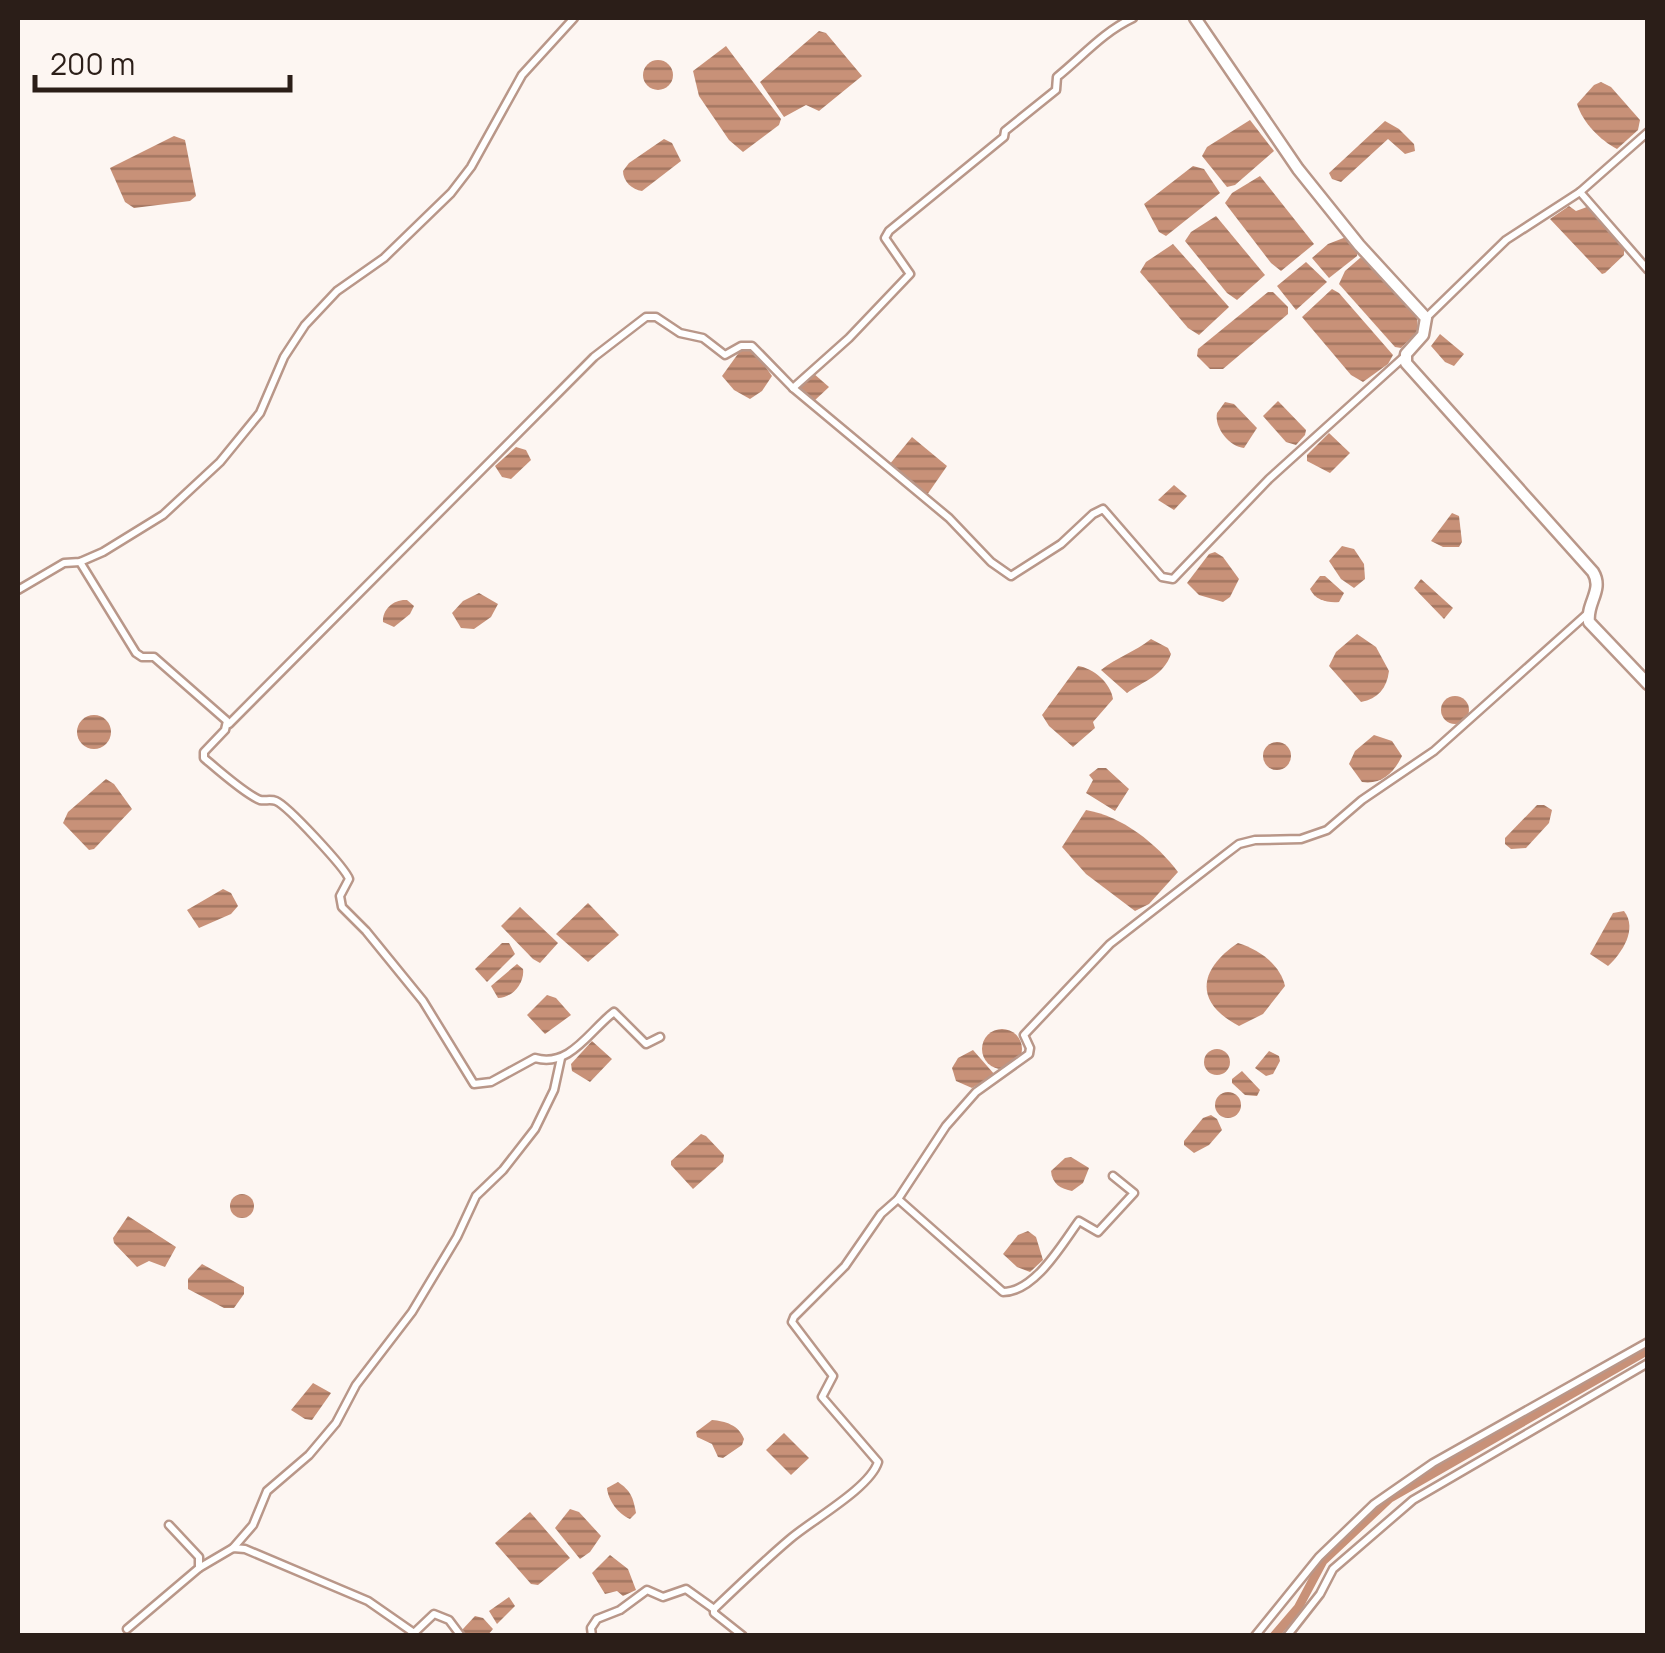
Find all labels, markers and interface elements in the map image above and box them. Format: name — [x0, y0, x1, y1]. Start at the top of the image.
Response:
scale bar — [35, 30, 290, 92]
text: 200 m — [50, 43, 135, 84]

